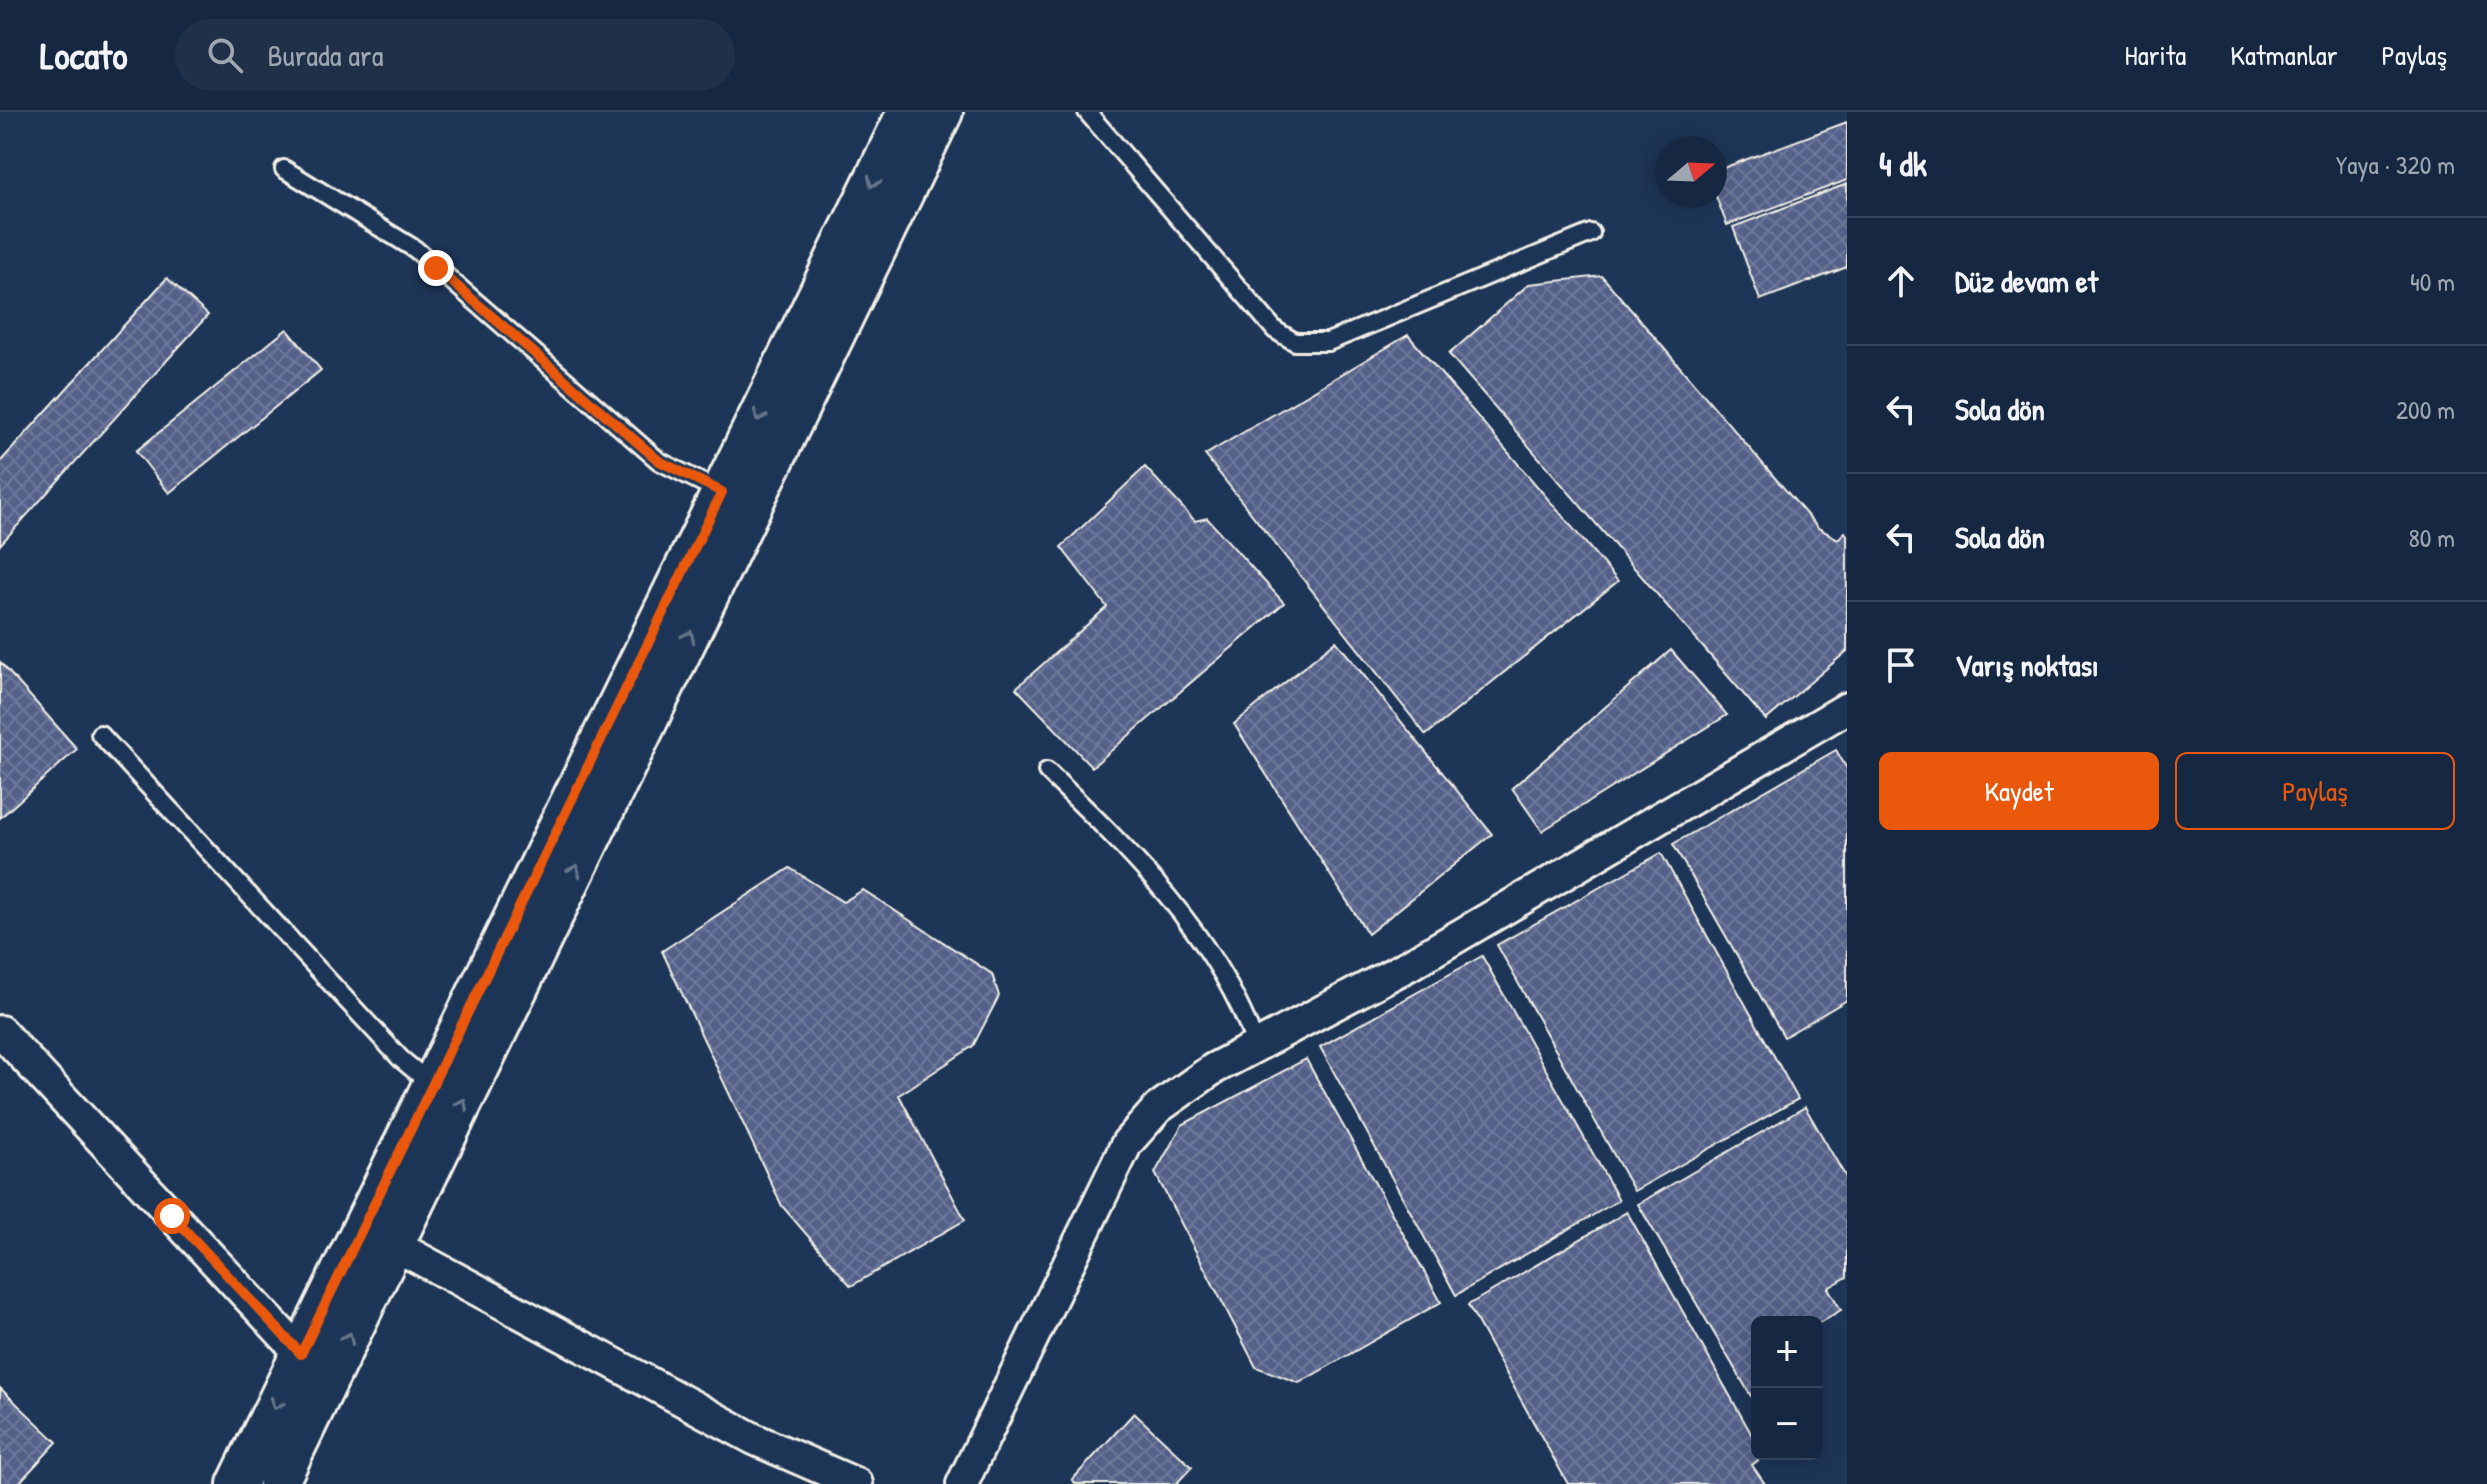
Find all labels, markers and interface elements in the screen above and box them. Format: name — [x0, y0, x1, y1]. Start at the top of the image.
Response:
search box — [175, 19, 735, 91]
text: Locato — [40, 29, 127, 81]
icon: search — [203, 33, 247, 77]
text: Burada ara — [267, 35, 383, 75]
text: Harita — [2125, 36, 2186, 74]
text: Katmanlar — [2230, 36, 2338, 74]
text: Paylaş — [2382, 36, 2447, 74]
north arrow — [1655, 136, 1727, 208]
text: 4 dk — [1879, 141, 1927, 187]
text: Yaya · 320 m — [2336, 147, 2455, 182]
one-way arrow — [867, 174, 883, 189]
route end — [418, 250, 454, 286]
icon: ahead — [1879, 259, 1923, 303]
text: Düz devam et — [1955, 261, 2098, 301]
text: 40 m — [2410, 264, 2455, 299]
icon: left — [1879, 387, 1923, 431]
text: Sola dön — [1955, 389, 2045, 429]
text: 200 m — [2396, 392, 2455, 427]
one-way arrow — [753, 407, 769, 422]
icon: left — [1879, 515, 1923, 559]
text: Sola dön — [1955, 517, 2045, 557]
text: 80 m — [2408, 520, 2455, 555]
one-way arrow — [679, 630, 695, 645]
icon: arrive — [1879, 643, 1923, 687]
text: Varış noktası — [1955, 645, 2099, 685]
button: Kaydet — [1879, 752, 2159, 830]
button: Paylaş — [2175, 752, 2455, 830]
one-way arrow — [566, 864, 581, 879]
one-way arrow — [452, 1098, 468, 1113]
route start — [154, 1198, 190, 1234]
map controls — [1751, 1316, 1823, 1460]
button: + — [1751, 1316, 1823, 1388]
one-way arrow — [339, 1332, 354, 1347]
button: − — [1751, 1388, 1823, 1460]
one-way arrow — [270, 1396, 286, 1410]

